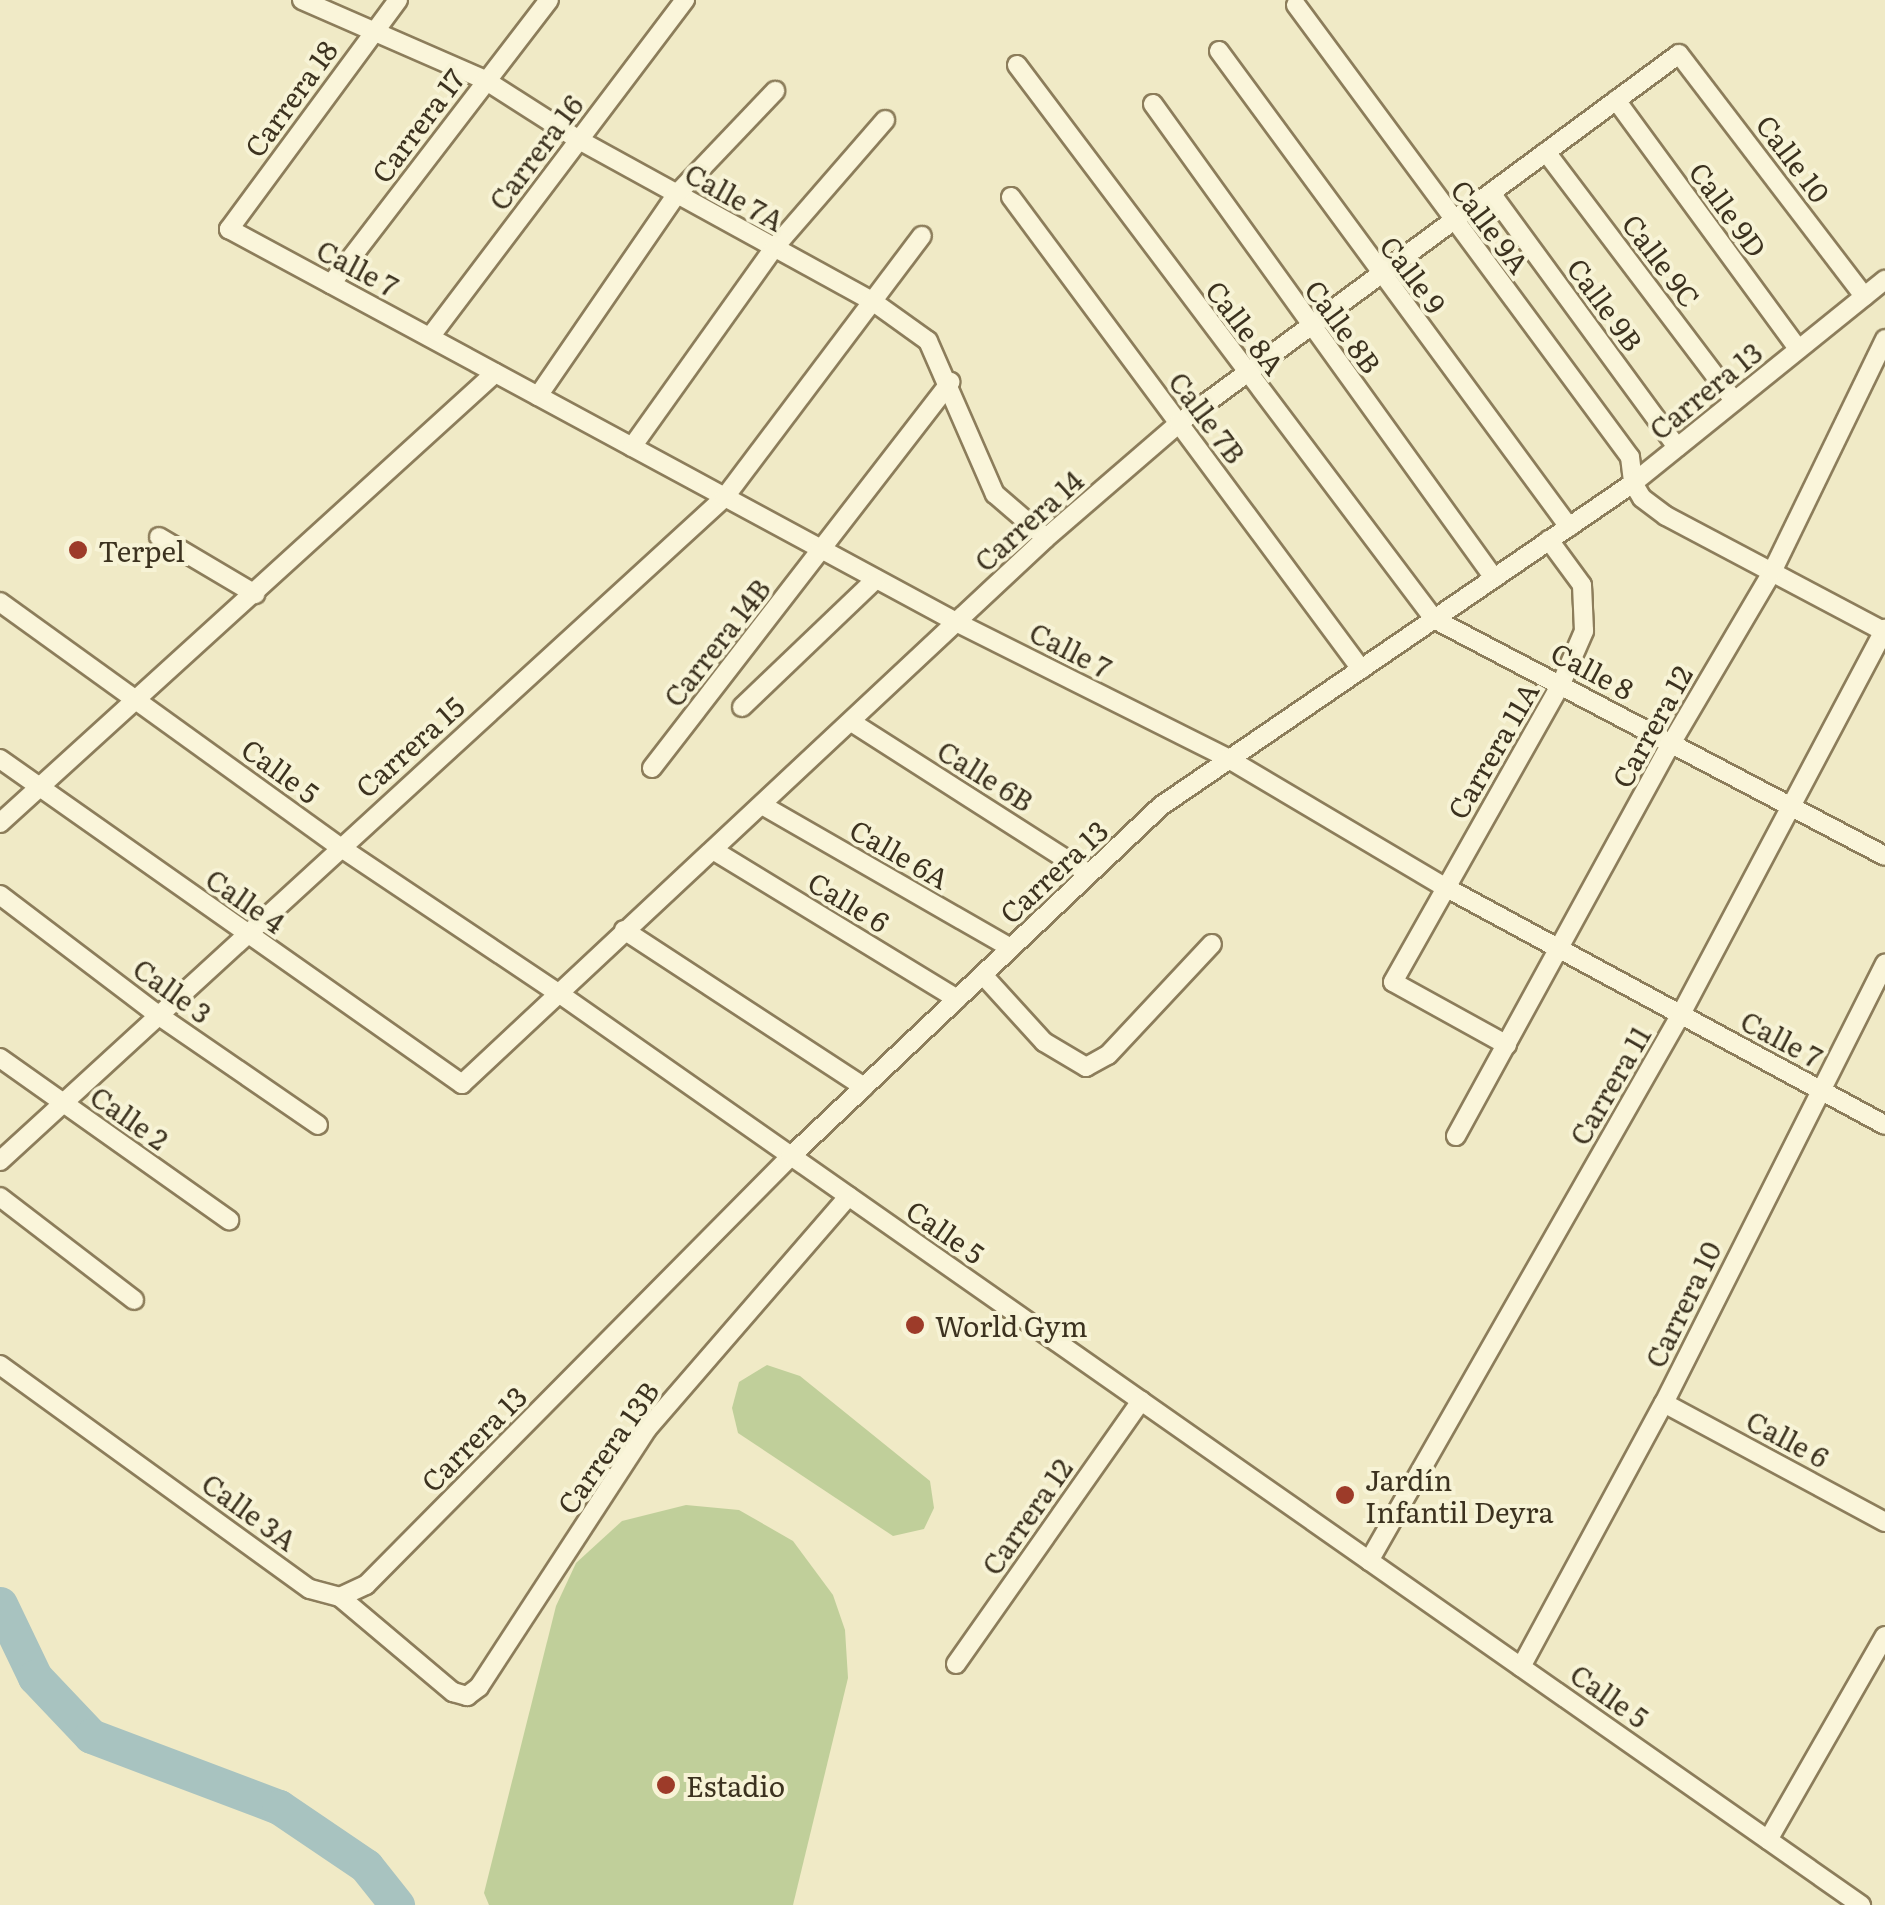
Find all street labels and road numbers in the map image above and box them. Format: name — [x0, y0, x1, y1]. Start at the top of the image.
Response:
street label: Carrera 18 — [237, 33, 343, 163]
street label: Carrera 17 — [363, 62, 471, 188]
street label: Carrera 16 — [481, 88, 589, 216]
street label: Calle 10 — [1750, 108, 1838, 208]
street label: Calle 7A — [680, 155, 790, 237]
street label: Calle 9D — [1683, 155, 1775, 263]
street label: Calle 9A — [1445, 173, 1537, 279]
street label: Calle 9C — [1616, 207, 1708, 313]
street label: Calle 9 — [1374, 229, 1454, 319]
street label: Calle 7 — [312, 232, 404, 302]
street label: Calle 9B — [1561, 251, 1651, 357]
street label: Calle 8A — [1200, 273, 1292, 381]
street label: Calle 8B — [1299, 273, 1389, 379]
street label: Carrera 13 — [1642, 334, 1768, 446]
street label: Calle 7B — [1163, 365, 1253, 469]
street label: Carrera 14 — [967, 463, 1089, 577]
street label: Carrera 14B — [656, 571, 776, 713]
street label: Calle 7 — [1025, 614, 1117, 684]
street label: Calle 8 — [1546, 634, 1640, 706]
street label: Carrera 12 — [1604, 659, 1698, 793]
street label: Carrera 11A — [1439, 676, 1545, 824]
street label: Carrera 15 — [348, 689, 470, 803]
street label: Calle 5 — [236, 731, 326, 809]
street label: Calle 6B — [932, 733, 1040, 817]
street label: Calle 6A — [845, 811, 955, 895]
street label: Carrera 13 — [992, 813, 1114, 929]
street label: Calle 4 — [200, 861, 292, 939]
street label: Calle 6 — [803, 864, 895, 938]
street label: Calle 3 — [127, 950, 219, 1030]
street label: Calle 7 — [1736, 1003, 1828, 1073]
street label: Carrera 11 — [1562, 1020, 1656, 1150]
street label: Calle 2 — [85, 1078, 175, 1156]
street label: Calle 5 — [901, 1192, 991, 1270]
street label: Carrera 10 — [1637, 1235, 1727, 1373]
street label: Carrera 13B — [549, 1374, 665, 1520]
street label: Carrera 13 — [413, 1378, 533, 1498]
street label: Calle 6 — [1741, 1403, 1835, 1473]
street label: Carrera 12 — [974, 1451, 1078, 1581]
street label: Calle 3A — [196, 1465, 304, 1557]
street label: Calle 5 — [1565, 1656, 1655, 1734]

